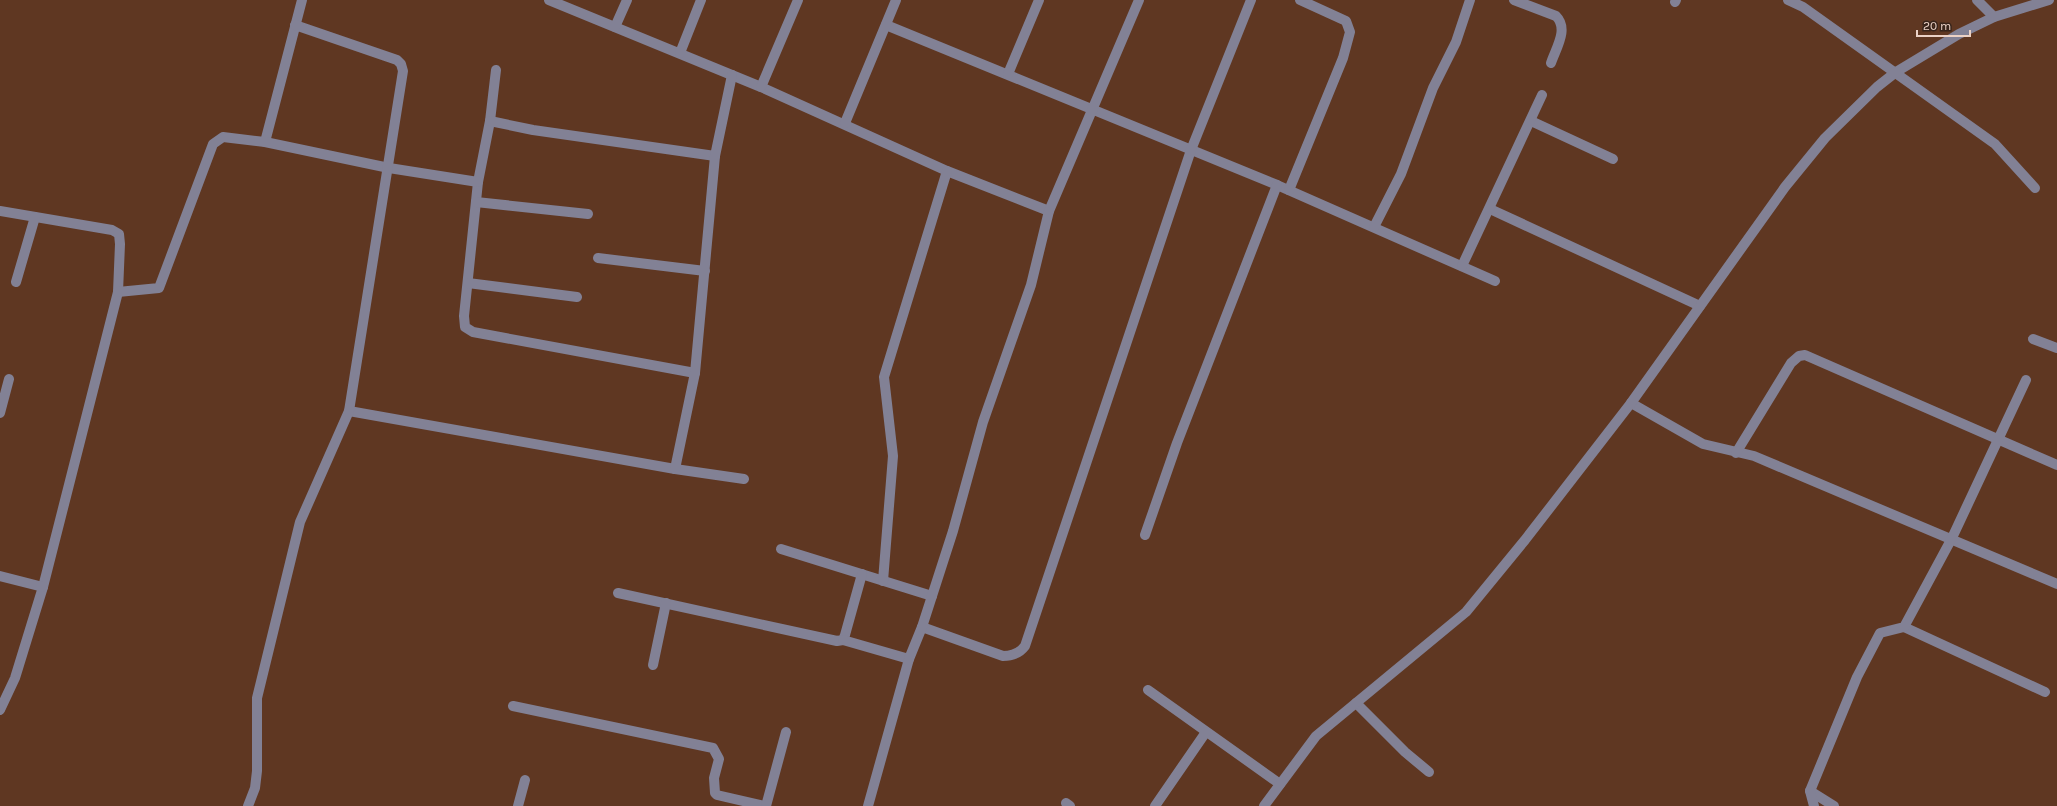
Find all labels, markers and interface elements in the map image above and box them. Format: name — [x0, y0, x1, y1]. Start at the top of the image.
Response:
scale bar — [1917, 12, 1970, 38]
text: 20 m — [1923, 19, 1951, 33]

